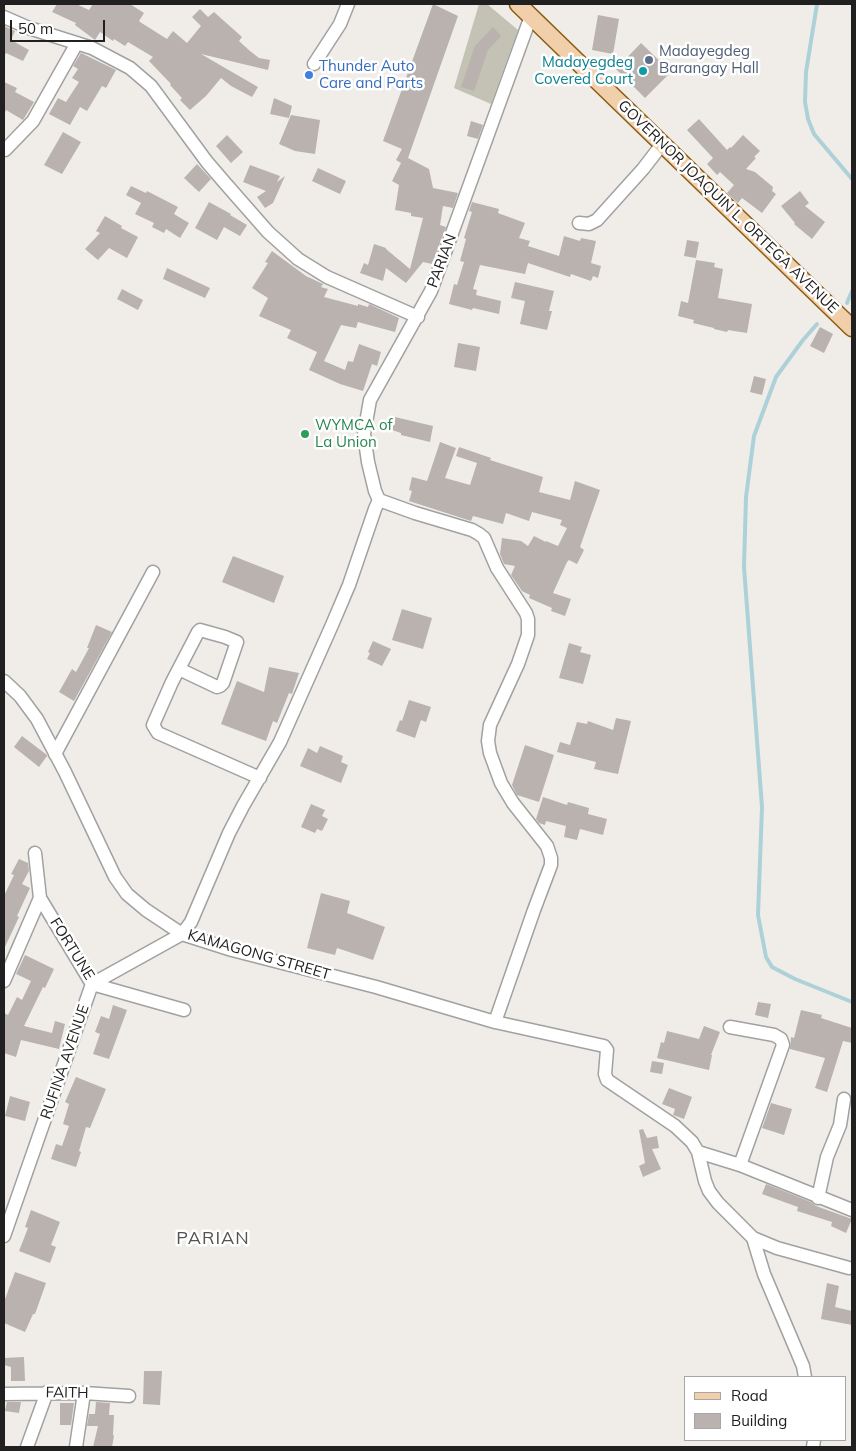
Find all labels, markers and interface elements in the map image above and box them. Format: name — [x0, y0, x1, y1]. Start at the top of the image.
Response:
scale bar — [12, 10, 108, 42]
text: 50 m — [18, 19, 53, 38]
place label: Madayegdeg Barangay Hall — [659, 42, 759, 77]
place label: Madayegdeg Covered Court — [534, 53, 633, 88]
marker: Madayegdeg Barangay Hall — [643, 54, 655, 66]
place label: Thunder Auto Care and Parts — [319, 57, 423, 92]
marker: Madayegdeg Covered Court — [637, 65, 649, 77]
marker: Thunder Auto Care and Parts — [303, 69, 315, 81]
street label: GOVERNOR JOAQUIN L. ORTEGA AVENUE — [614, 97, 842, 317]
street label: PARIAN — [424, 232, 460, 290]
place label: WYMCA of La Union — [315, 416, 392, 451]
marker: WYMCA of La Union — [299, 428, 311, 440]
street label: FORTUNE — [46, 915, 98, 983]
street label: KAMAGONG STREET — [186, 926, 332, 984]
street label: RUFINA AVENUE — [37, 1002, 93, 1122]
district label: PARIAN — [176, 1228, 250, 1250]
legend — [684, 1376, 846, 1441]
street label: FAITH — [45, 1384, 89, 1402]
text: Road — [731, 1386, 768, 1405]
text: Building — [731, 1411, 787, 1430]

